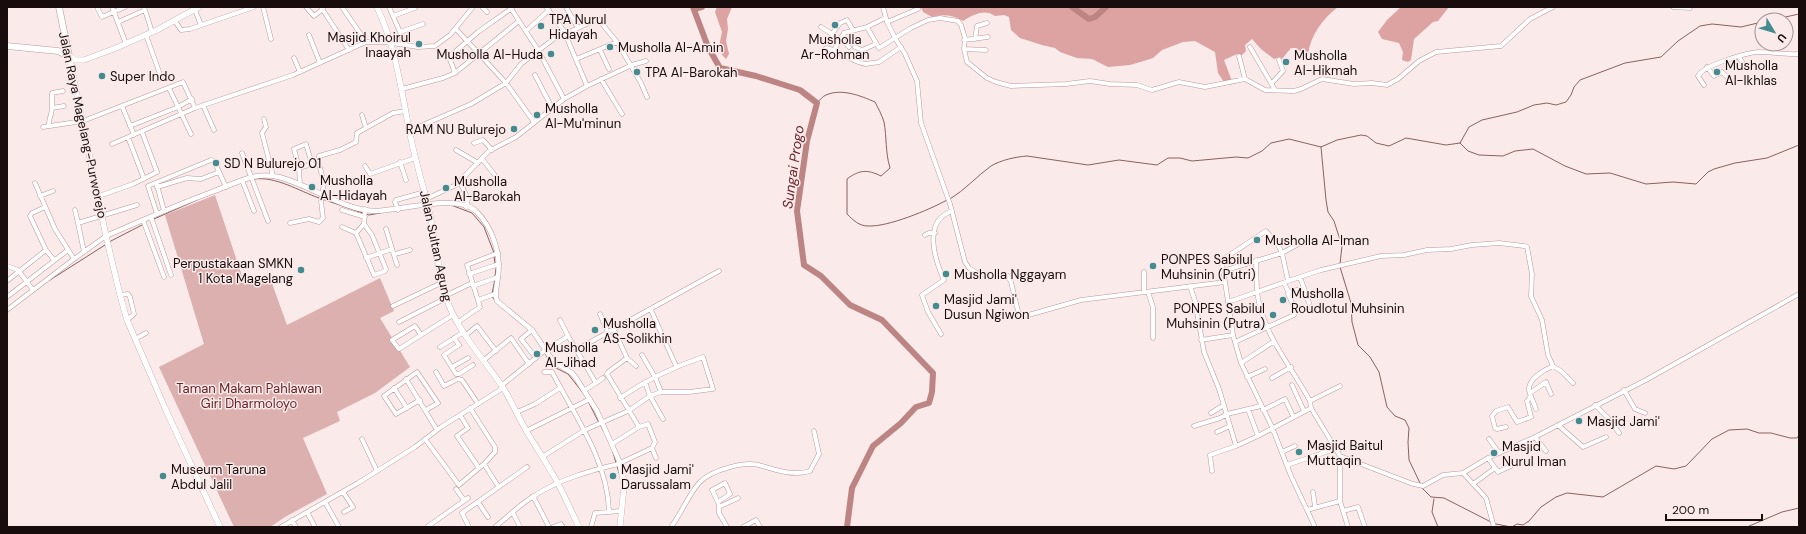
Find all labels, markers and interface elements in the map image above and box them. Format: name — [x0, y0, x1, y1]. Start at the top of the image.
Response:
place label: TPA Nurul Hidayah — [549, 11, 606, 43]
north arrow — [1754, 12, 1794, 52]
marker: Musholla Ar-Rohman — [830, 20, 840, 30]
marker: TPA Nurul Hidayah — [536, 21, 546, 31]
place label: Masjid Khoirul Inaayah — [328, 29, 411, 61]
street label: Jalan Raya Magelang-Purworejo — [55, 30, 111, 220]
place label: Musholla Ar-Rohman — [800, 31, 870, 63]
text: U — [1774, 31, 1790, 45]
marker: Masjid Khoirul Inaayah — [414, 39, 424, 49]
place label: Musholla Al-Amin — [618, 39, 723, 56]
marker: Musholla Al-Amin — [605, 42, 615, 52]
place label: Musholla Al-Huda — [436, 46, 543, 63]
place label: Musholla Al-Hikmah — [1294, 47, 1357, 79]
marker: Musholla Al-Huda — [546, 49, 556, 59]
marker: Musholla Al-Hikmah — [1281, 57, 1291, 67]
place label: Musholla Al-Ikhlas — [1725, 57, 1778, 89]
place label: TPA Al-Barokah — [645, 64, 738, 81]
marker: TPA Al-Barokah — [632, 67, 642, 77]
marker: Musholla Al-Ikhlas — [1712, 67, 1722, 77]
place label: Super Indo — [110, 68, 175, 85]
marker: Super Indo — [97, 71, 107, 81]
place label: Musholla Al-Mu'minun — [545, 100, 621, 132]
marker: Musholla Al-Mu'minun — [532, 110, 542, 120]
place label: RAM NU Bulurejo — [406, 121, 506, 138]
marker: RAM NU Bulurejo — [509, 124, 519, 134]
water label: Sungai Progo — [778, 124, 808, 210]
place label: SD N Bulurejo 01 — [224, 155, 321, 172]
marker: SD N Bulurejo 01 — [211, 158, 221, 168]
place label: Musholla Al-Hidayah — [320, 172, 387, 204]
place label: Musholla Al-Barokah — [454, 173, 521, 205]
marker: Musholla Al-Hidayah — [307, 182, 317, 192]
marker: Musholla Al-Barokah — [441, 183, 451, 193]
street label: Jalan Sultan Agung — [416, 189, 456, 303]
place label: Musholla Al-Iman — [1265, 232, 1369, 249]
marker: Musholla Al-Iman — [1252, 235, 1262, 245]
place label: PONPES Sabilul Muhsinin (Putri) — [1161, 251, 1256, 283]
place label: Perpustakaan SMKN 1 Kota Magelang — [173, 255, 293, 287]
marker: PONPES Sabilul Muhsinin (Putri) — [1148, 261, 1158, 271]
marker: Perpustakaan SMKN 1 Kota Magelang — [296, 265, 306, 275]
place label: Musholla Nggayam — [954, 266, 1066, 283]
marker: Musholla Nggayam — [941, 269, 951, 279]
place label: Musholla Roudlotul Muhsinin — [1291, 285, 1404, 317]
place label: Masjid Jami' Dusun Ngiwon — [944, 291, 1030, 323]
marker: Musholla Roudlotul Muhsinin — [1278, 295, 1288, 305]
place label: PONPES Sabilul Muhsinin (Putra) — [1166, 300, 1265, 332]
marker: Masjid Jami' Dusun Ngiwon — [931, 301, 941, 311]
marker: PONPES Sabilul Muhsinin (Putra) — [1268, 310, 1278, 320]
place label: Musholla AS-Solikhin — [603, 315, 672, 347]
marker: Musholla AS-Solikhin — [590, 325, 600, 335]
place label: Musholla Al-Jihad — [545, 339, 598, 371]
marker: Musholla Al-Jihad — [532, 349, 542, 359]
park label: Taman Makam Pahlawan Giri Dharmoloyo — [176, 380, 322, 412]
place label: Masjid Jami' — [1587, 413, 1660, 430]
marker: Masjid Jami' — [1574, 416, 1584, 426]
place label: Masjid Baitul Muttaqin — [1307, 437, 1383, 469]
place label: Masjid Nurul Iman — [1502, 438, 1566, 470]
marker: Masjid Baitul Muttaqin — [1294, 447, 1304, 457]
marker: Masjid Nurul Iman — [1489, 448, 1499, 458]
place label: Museum Taruna Abdul Jalil — [171, 461, 266, 493]
place label: Masjid Jami' Darussalam — [621, 461, 694, 493]
marker: Museum Taruna Abdul Jalil — [158, 471, 168, 481]
marker: Masjid Jami' Darussalam — [608, 471, 618, 481]
scale bar — [1666, 496, 1762, 522]
text: 200 m — [1672, 502, 1709, 518]

